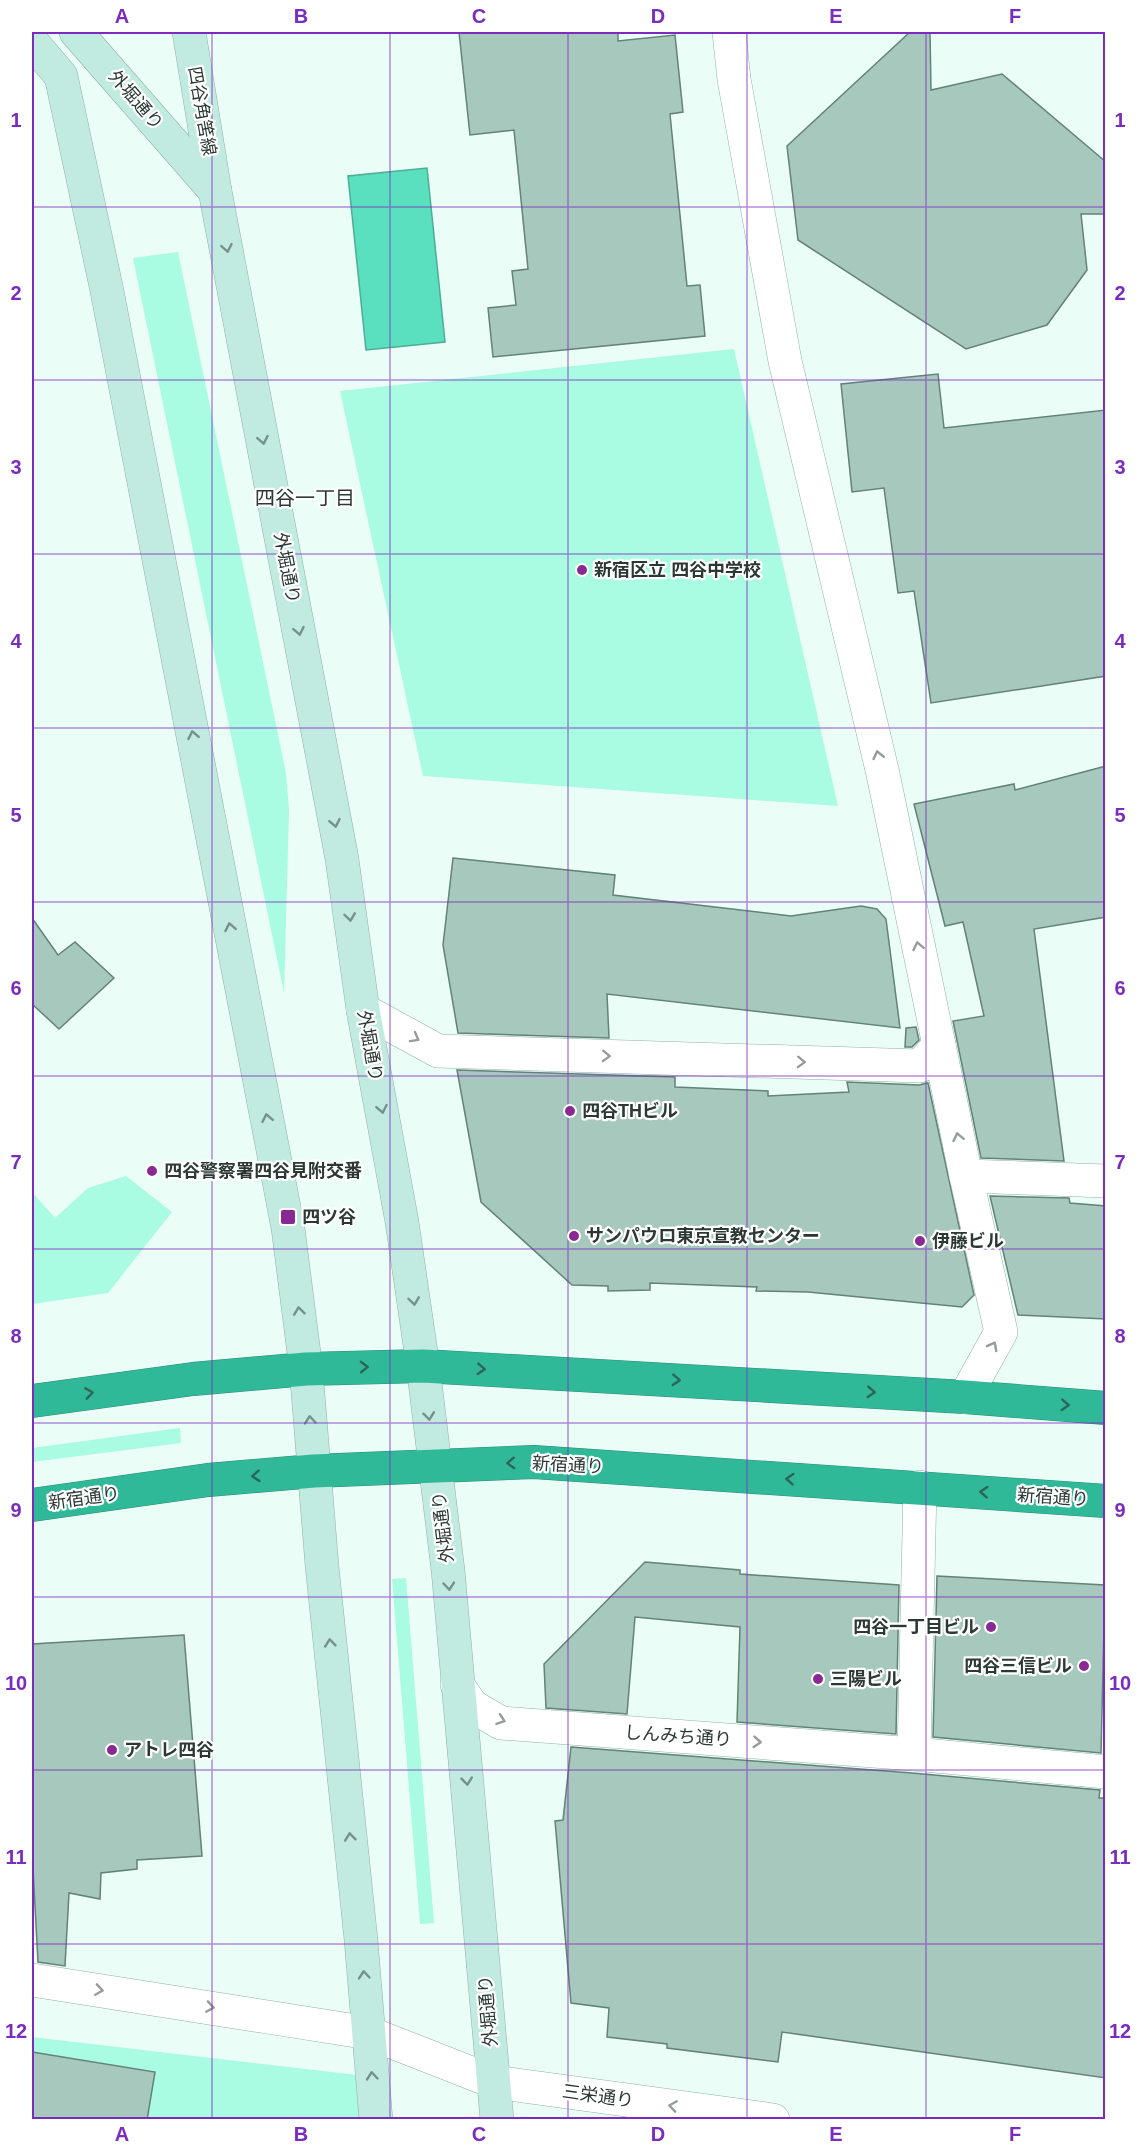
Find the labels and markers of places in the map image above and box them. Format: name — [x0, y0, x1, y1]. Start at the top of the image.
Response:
place label: 新宿区立 四谷中学校 — [594, 560, 761, 580]
marker: 新宿区立 四谷中学校 — [575, 563, 589, 577]
place label: 四谷THビル — [582, 1101, 678, 1121]
marker: 四谷THビル — [563, 1104, 577, 1118]
place label: 四谷警察署四谷見附交番 — [164, 1161, 362, 1181]
marker: 四谷警察署四谷見附交番 — [145, 1164, 159, 1178]
place label: 四ツ谷 — [302, 1207, 356, 1227]
marker: 四ツ谷 — [279, 1208, 297, 1226]
place label: サンパウロ東京宣教センター — [586, 1226, 820, 1246]
marker: サンパウロ東京宣教センター — [567, 1229, 581, 1243]
place label: 伊藤ビル — [932, 1231, 1004, 1251]
marker: 伊藤ビル — [913, 1234, 927, 1248]
place label: 四谷一丁目ビル — [853, 1617, 979, 1637]
marker: 四谷一丁目ビル — [984, 1620, 998, 1634]
place label: 四谷三信ビル — [964, 1656, 1072, 1676]
marker: 四谷三信ビル — [1077, 1659, 1091, 1673]
place label: 三陽ビル — [830, 1669, 902, 1689]
marker: 三陽ビル — [811, 1672, 825, 1686]
place label: アトレ四谷 — [124, 1740, 214, 1760]
marker: アトレ四谷 — [105, 1743, 119, 1757]

